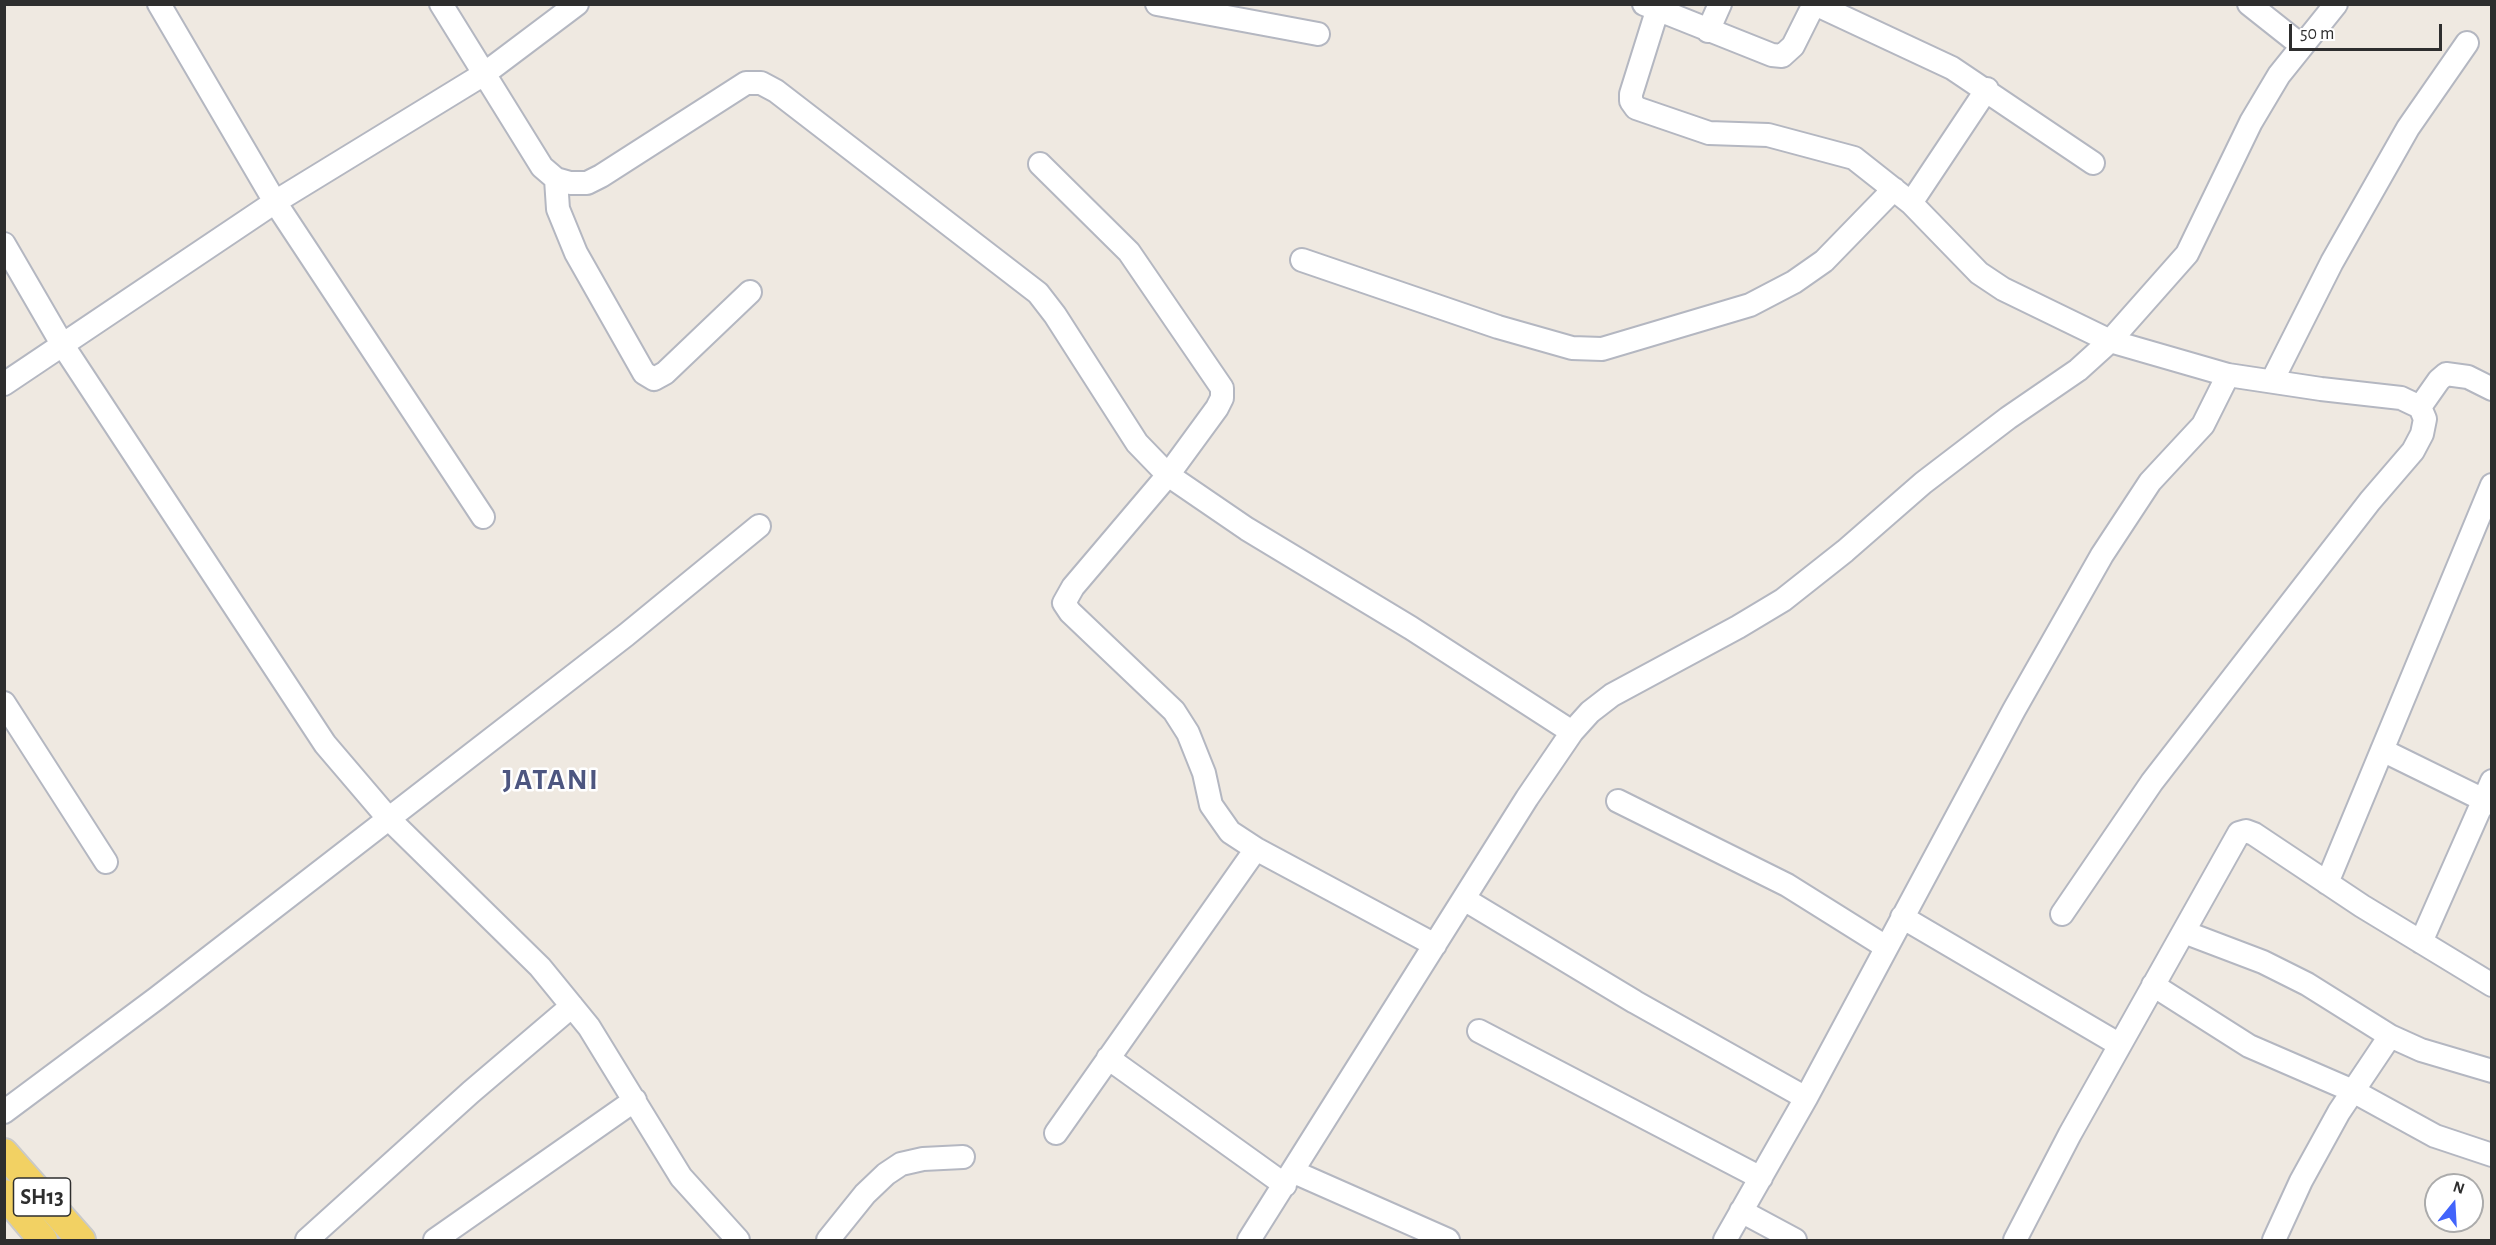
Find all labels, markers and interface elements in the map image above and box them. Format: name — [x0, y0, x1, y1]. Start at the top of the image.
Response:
scale bar — [2292, 12, 2445, 50]
text: 50 m — [2300, 25, 2334, 43]
district label: JATANI — [503, 762, 599, 798]
north arrow — [2424, 1173, 2484, 1233]
road number: SH13 — [14, 1178, 70, 1216]
text: N — [2451, 1178, 2467, 1197]

